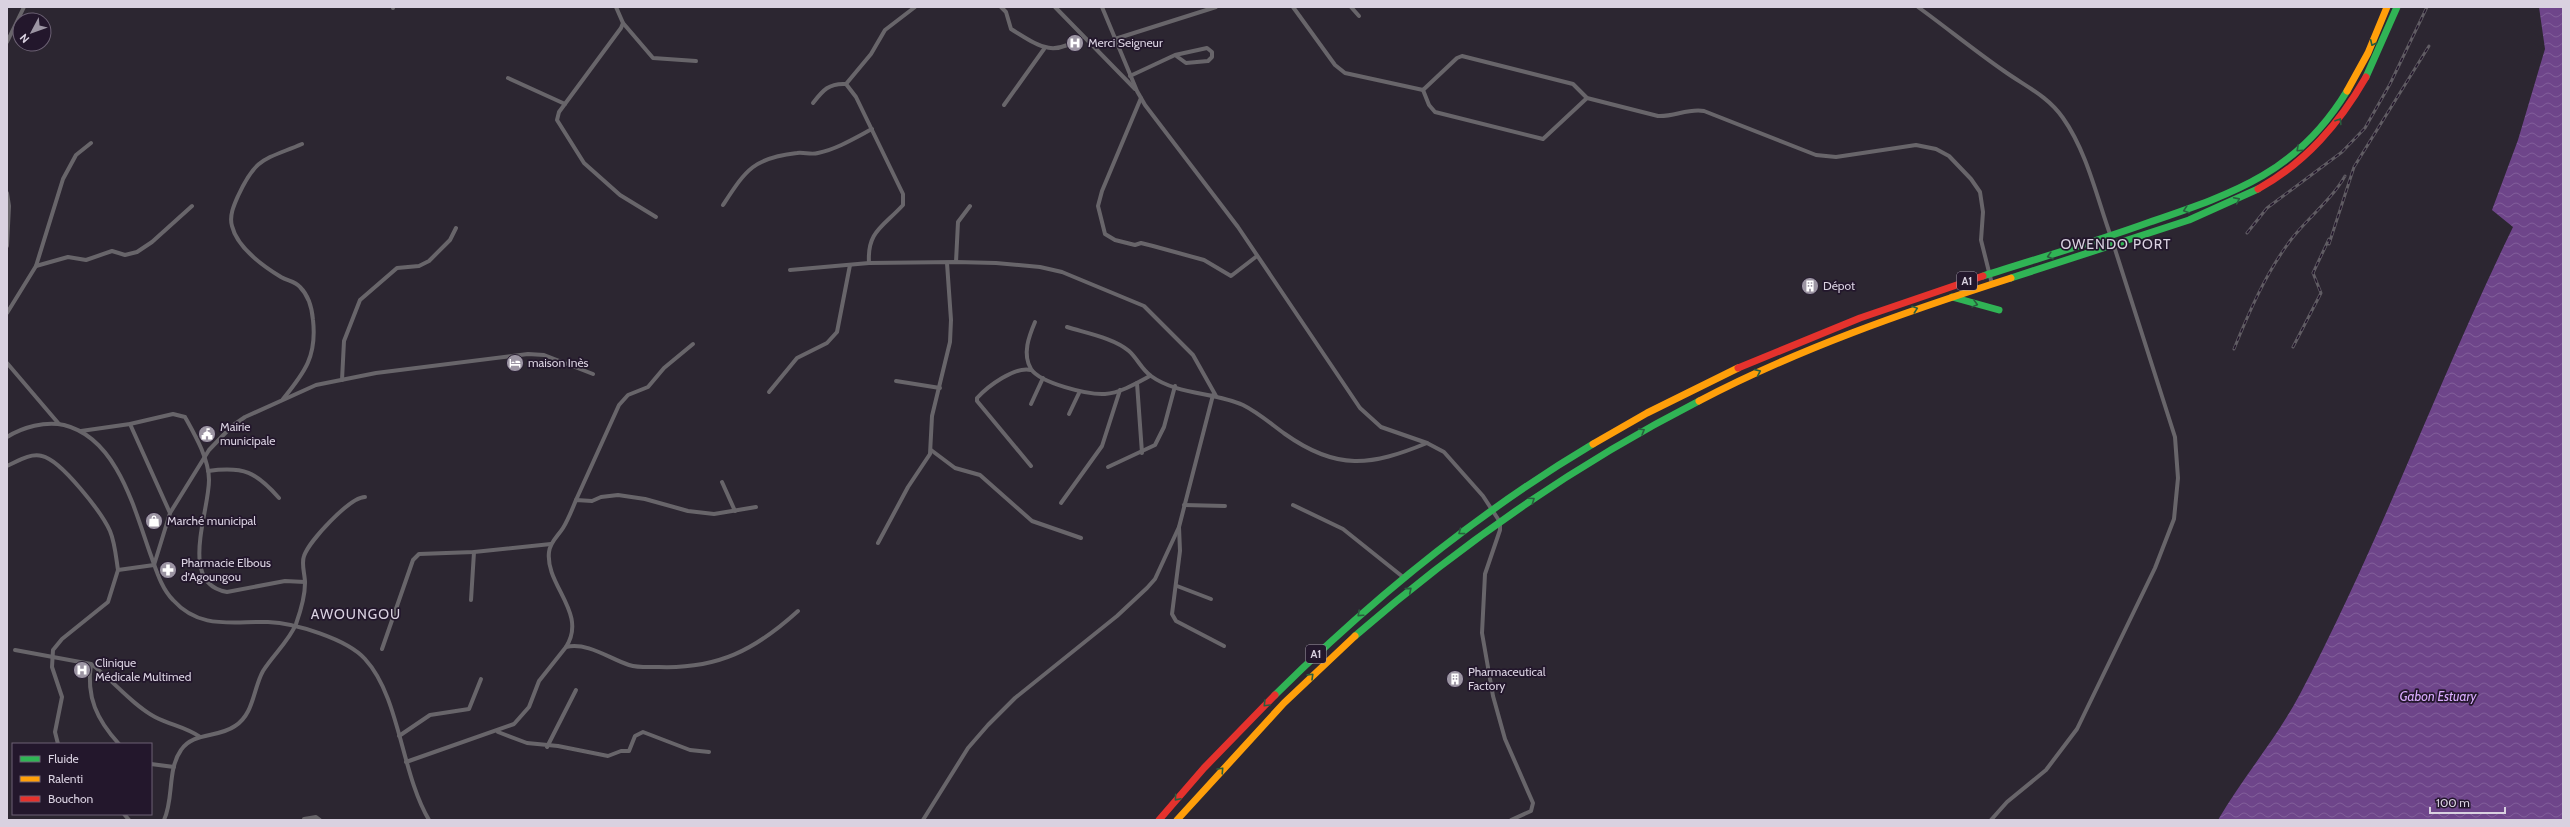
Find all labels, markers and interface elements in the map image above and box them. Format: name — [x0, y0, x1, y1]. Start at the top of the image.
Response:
north arrow — [12, 12, 52, 52]
text: N — [17, 31, 32, 46]
hospital icon: Merci Seigneur — [1065, 33, 1085, 53]
place label: Merci Seigneur — [1088, 35, 1163, 50]
one-way arrow — [2369, 39, 2377, 46]
one-way arrow — [2334, 118, 2341, 125]
one-way arrow — [2296, 144, 2304, 152]
one-way arrow — [2233, 197, 2240, 205]
one-way arrow — [2183, 206, 2190, 214]
district label: OWENDO PORT — [2060, 235, 2172, 253]
one-way arrow — [2046, 251, 2053, 260]
road number: A1 — [1957, 272, 1977, 290]
building icon: Dépot — [1800, 276, 1820, 296]
place label: Dépot — [1823, 278, 1855, 293]
one-way arrow — [1972, 299, 1979, 308]
one-way arrow — [1912, 305, 1919, 313]
hotel icon: maison Inès — [505, 353, 525, 373]
place label: maison Inès — [528, 355, 589, 370]
one-way arrow — [1754, 369, 1762, 377]
place label: Mairie municipale — [220, 419, 275, 448]
public building icon: Mairie municipale — [197, 424, 217, 444]
one-way arrow — [1638, 428, 1645, 435]
one-way arrow — [1528, 497, 1535, 505]
shop icon: Marché municipal — [144, 511, 164, 531]
place label: Marché municipal — [167, 513, 256, 528]
one-way arrow — [1458, 527, 1465, 534]
place label: Pharmacie Elbous d'Agoungou — [181, 555, 271, 584]
pharmacy icon: Pharmacie Elbous d'Agoungou — [158, 560, 178, 580]
one-way arrow — [1405, 588, 1412, 595]
district label: AWOUNGOU — [311, 605, 401, 623]
one-way arrow — [1357, 610, 1365, 617]
road number: A1 — [1306, 645, 1326, 663]
place label: Clinique Médicale Multimed — [95, 655, 191, 684]
hospital icon: Clinique Médicale Multimed — [72, 660, 92, 680]
place label: Pharmaceutical Factory — [1468, 664, 1546, 693]
building icon: Pharmaceutical Factory — [1445, 669, 1465, 689]
one-way arrow — [1307, 674, 1314, 681]
water label: Gabon Estuary — [2400, 688, 2478, 704]
one-way arrow — [1263, 699, 1271, 707]
legend — [12, 743, 152, 815]
text: Fluide — [48, 751, 79, 766]
one-way arrow — [1216, 767, 1224, 775]
text: Ralenti — [48, 771, 83, 786]
scale bar — [2430, 789, 2505, 815]
text: Bouchon — [48, 791, 94, 806]
one-way arrow — [1174, 793, 1181, 801]
text: 100 m — [2436, 795, 2470, 810]

